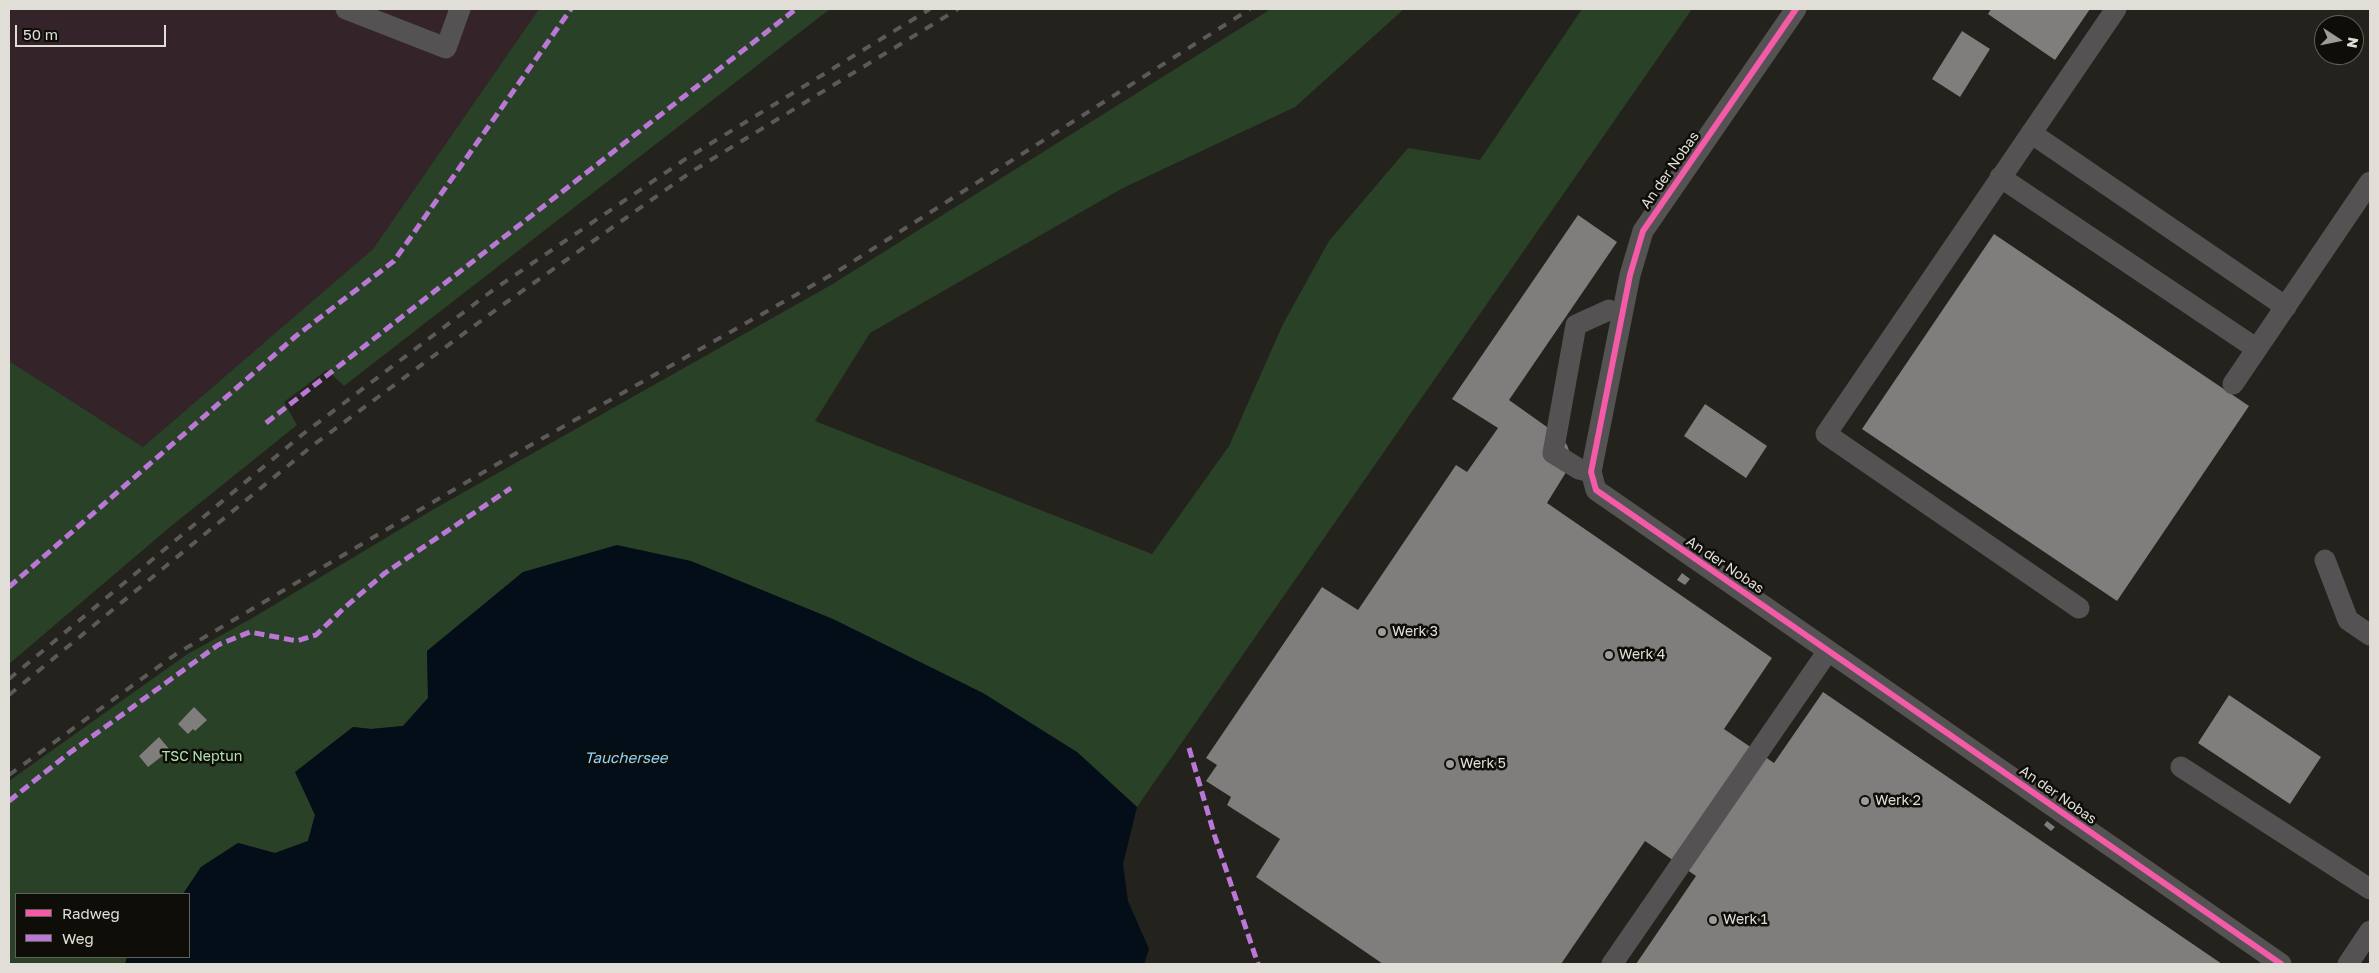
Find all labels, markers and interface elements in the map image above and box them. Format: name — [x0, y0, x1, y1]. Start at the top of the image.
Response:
scale bar — [18, 15, 169, 47]
north arrow — [2314, 15, 2364, 65]
text: 50 m — [23, 25, 58, 43]
text: N — [2344, 36, 2363, 50]
street label: An der Nobas — [1637, 128, 1703, 212]
street label: An der Nobas — [1683, 533, 1767, 597]
place label: Werk 3 — [1392, 624, 1438, 640]
marker: Werk 3 — [1376, 626, 1388, 638]
place label: Werk 4 — [1619, 647, 1665, 663]
marker: Werk 4 — [1603, 649, 1615, 661]
park label: TSC Neptun — [162, 749, 242, 765]
water label: Tauchersee — [585, 749, 667, 767]
place label: Werk 5 — [1460, 756, 1506, 772]
marker: Werk 5 — [1444, 758, 1456, 770]
street label: An der Nobas — [2016, 762, 2100, 828]
place label: Werk 2 — [1875, 793, 1921, 809]
marker: Werk 2 — [1859, 795, 1871, 807]
legend — [15, 893, 190, 958]
text: Radweg — [62, 904, 120, 922]
place label: Werk 1 — [1723, 912, 1768, 928]
marker: Werk 1 — [1707, 914, 1719, 926]
text: Weg — [62, 929, 94, 947]

